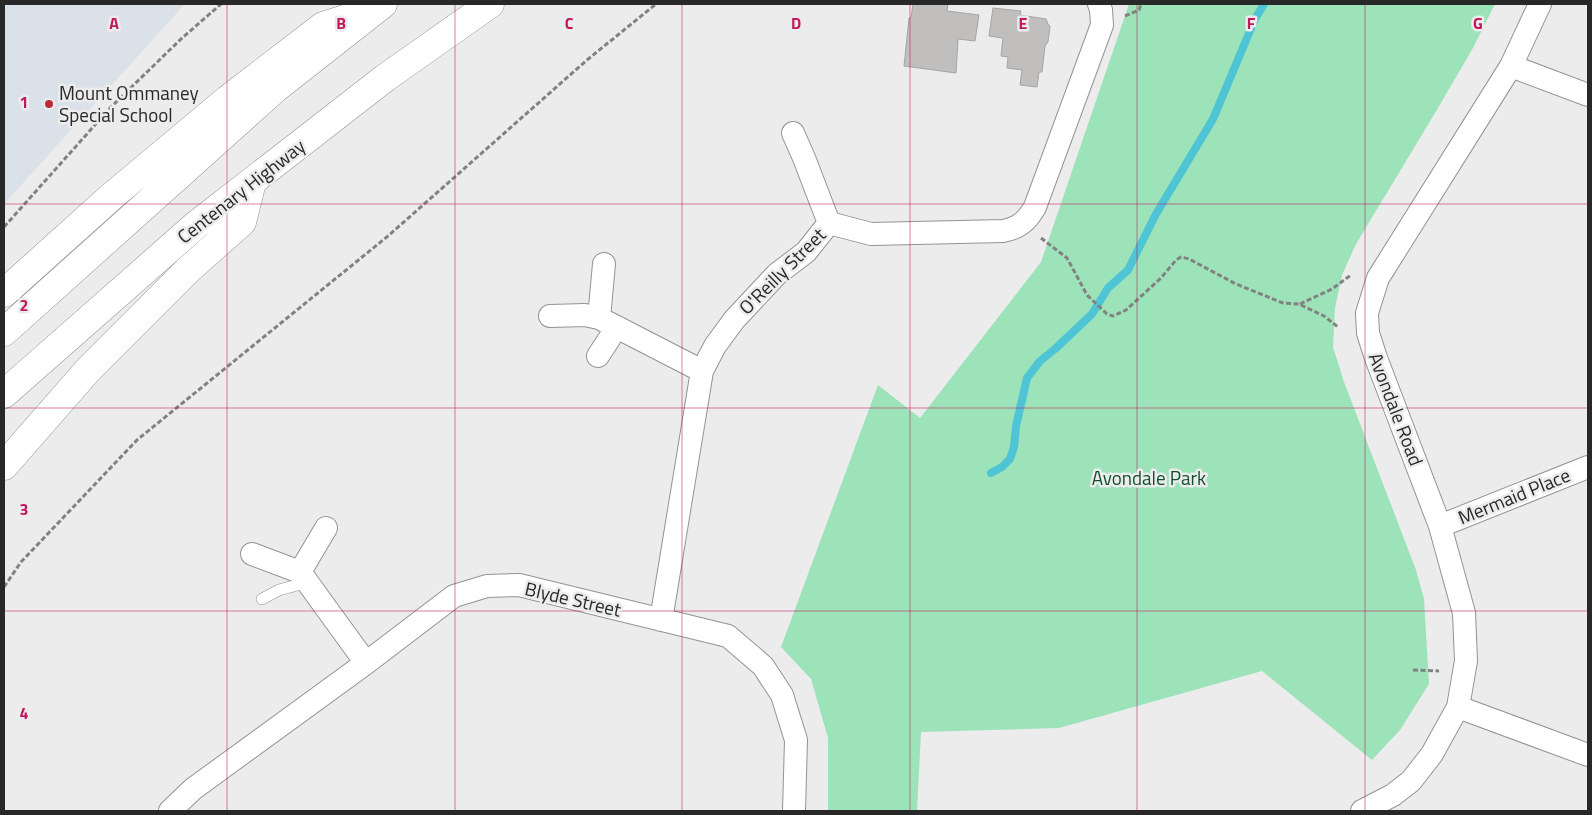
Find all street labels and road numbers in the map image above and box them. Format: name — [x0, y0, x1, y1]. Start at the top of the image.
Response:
street label: Centenary Highway — [170, 131, 311, 250]
street label: O'Reilly Street — [731, 220, 832, 321]
street label: Avondale Road — [1362, 348, 1431, 470]
street label: Mermaid Place — [1453, 460, 1574, 531]
street label: Blyde Street — [522, 573, 624, 624]

